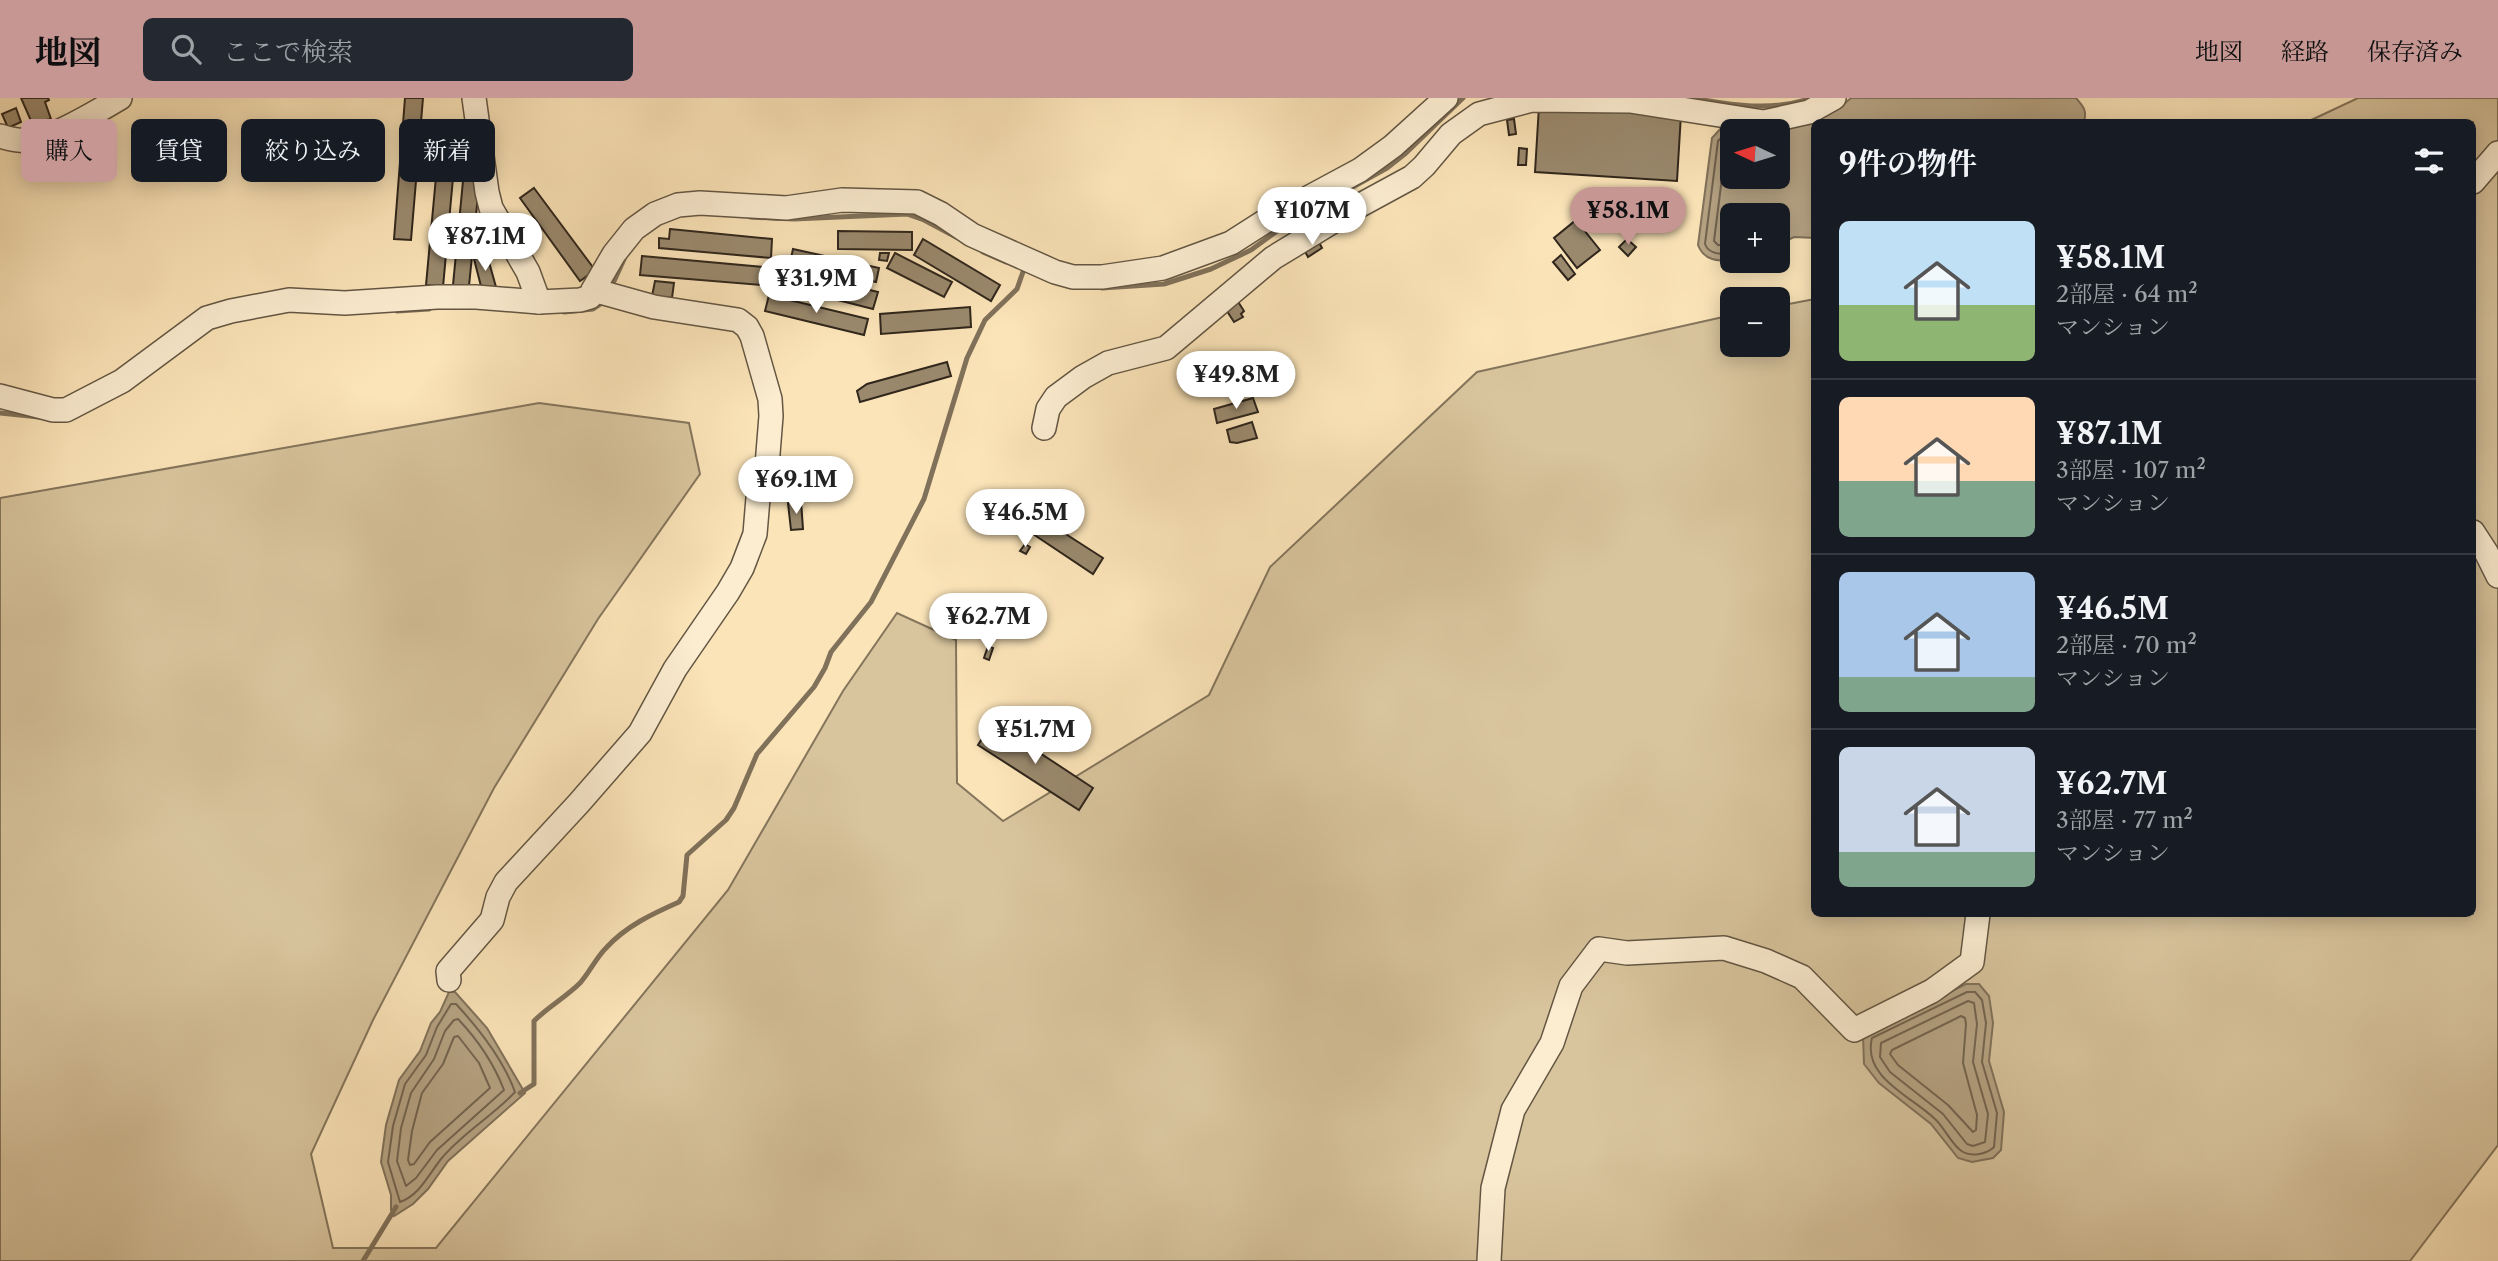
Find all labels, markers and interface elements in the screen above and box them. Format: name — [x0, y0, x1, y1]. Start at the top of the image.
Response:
search box — [143, 18, 633, 81]
icon: search — [167, 30, 205, 68]
text: 地図 — [35, 32, 101, 73]
text: ここで検索 — [223, 36, 353, 68]
text: 地図 — [2195, 37, 2243, 66]
text: 経路 — [2281, 37, 2329, 66]
text: 保存済み — [2367, 37, 2463, 66]
chip: 購入 — [21, 119, 117, 182]
chip: 賃貸 — [131, 119, 227, 182]
chip: 絞り込み — [241, 119, 385, 182]
chip: 新着 — [399, 119, 495, 182]
north arrow — [1720, 119, 1790, 189]
map controls — [1720, 119, 1790, 357]
icon: filters — [2410, 142, 2448, 180]
text: 9件の物件 — [1839, 145, 1977, 182]
pin: ¥107M — [1263, 188, 1361, 247]
pin: ¥58.1M — [1571, 188, 1685, 247]
text: ¥107M — [1274, 196, 1350, 224]
text: ¥58.1M — [1586, 196, 1670, 224]
button: + — [1720, 203, 1790, 273]
pin: ¥87.1M — [428, 214, 542, 273]
text: ¥87.1M — [444, 222, 526, 250]
text: ¥58.1M — [2056, 239, 2165, 276]
icon: home — [1895, 249, 1979, 333]
pin: ¥31.9M — [759, 256, 873, 315]
text: ¥31.9M — [774, 264, 858, 292]
text: 2部屋 · 64 m² — [2056, 280, 2198, 308]
button: − — [1720, 287, 1790, 357]
text: マンション — [2056, 313, 2170, 341]
pin: ¥49.8M — [1179, 352, 1293, 411]
text: ¥49.8M — [1192, 360, 1280, 388]
text: ¥87.1M — [2056, 415, 2163, 452]
icon: home — [1895, 425, 1979, 509]
pin: ¥69.1M — [739, 456, 853, 516]
text: 3部屋 · 107 m² — [2056, 456, 2206, 484]
text: ¥69.1M — [754, 465, 838, 493]
text: マンション — [2056, 489, 2170, 517]
pin: ¥46.5M — [968, 490, 1082, 549]
text: ¥46.5M — [982, 498, 1068, 526]
text: ¥46.5M — [2056, 590, 2169, 627]
pin: ¥62.7M — [931, 594, 1045, 653]
icon: home — [1895, 600, 1979, 684]
text: ¥62.7M — [945, 602, 1031, 630]
text: 2部屋 · 70 m² — [2056, 631, 2197, 659]
text: マンション — [2056, 664, 2170, 692]
pin: ¥51.7M — [978, 706, 1092, 766]
text: ¥51.7M — [994, 715, 1076, 743]
text: ¥62.7M — [2056, 765, 2168, 802]
icon: home — [1895, 775, 1979, 859]
text: 3部屋 · 77 m² — [2056, 806, 2193, 834]
text: マンション — [2056, 839, 2170, 867]

